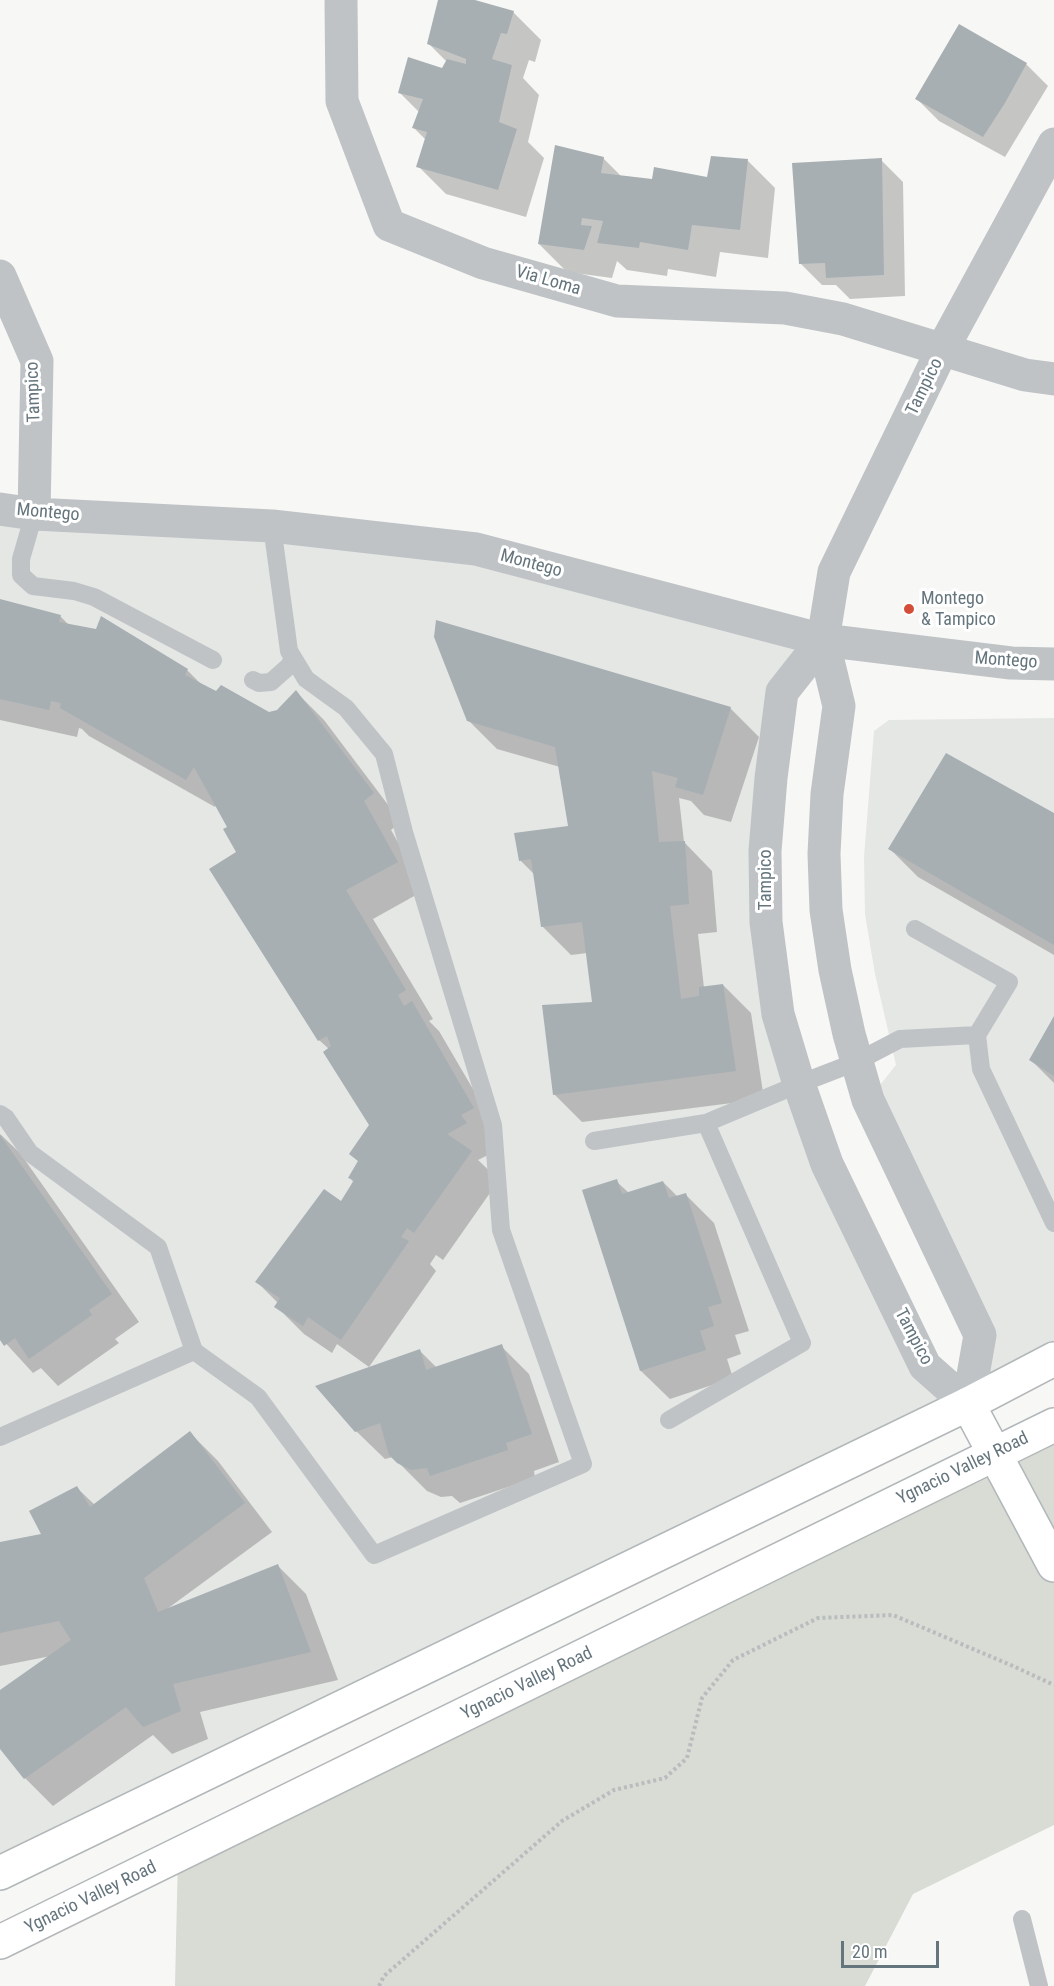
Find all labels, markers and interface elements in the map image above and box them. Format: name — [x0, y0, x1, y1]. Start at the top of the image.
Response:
street label: Via Loma — [513, 261, 583, 301]
street label: Tampico — [902, 355, 948, 419]
street label: Tampico — [22, 361, 46, 423]
street label: Montego — [16, 499, 80, 527]
street label: Montego — [498, 545, 564, 583]
place label: Montego & Tampico — [921, 588, 996, 630]
marker: Montego & Tampico — [902, 602, 916, 616]
street label: Montego — [974, 648, 1038, 674]
street label: Tampico — [755, 850, 777, 910]
street label: Tampico — [889, 1305, 937, 1369]
street label: Ygnacio Valley Road — [894, 1428, 1032, 1510]
street label: Ygnacio Valley Road — [458, 1643, 596, 1725]
street label: Ygnacio Valley Road — [22, 1857, 160, 1939]
scale bar — [844, 1929, 942, 1967]
text: 20 m — [852, 1941, 887, 1962]

